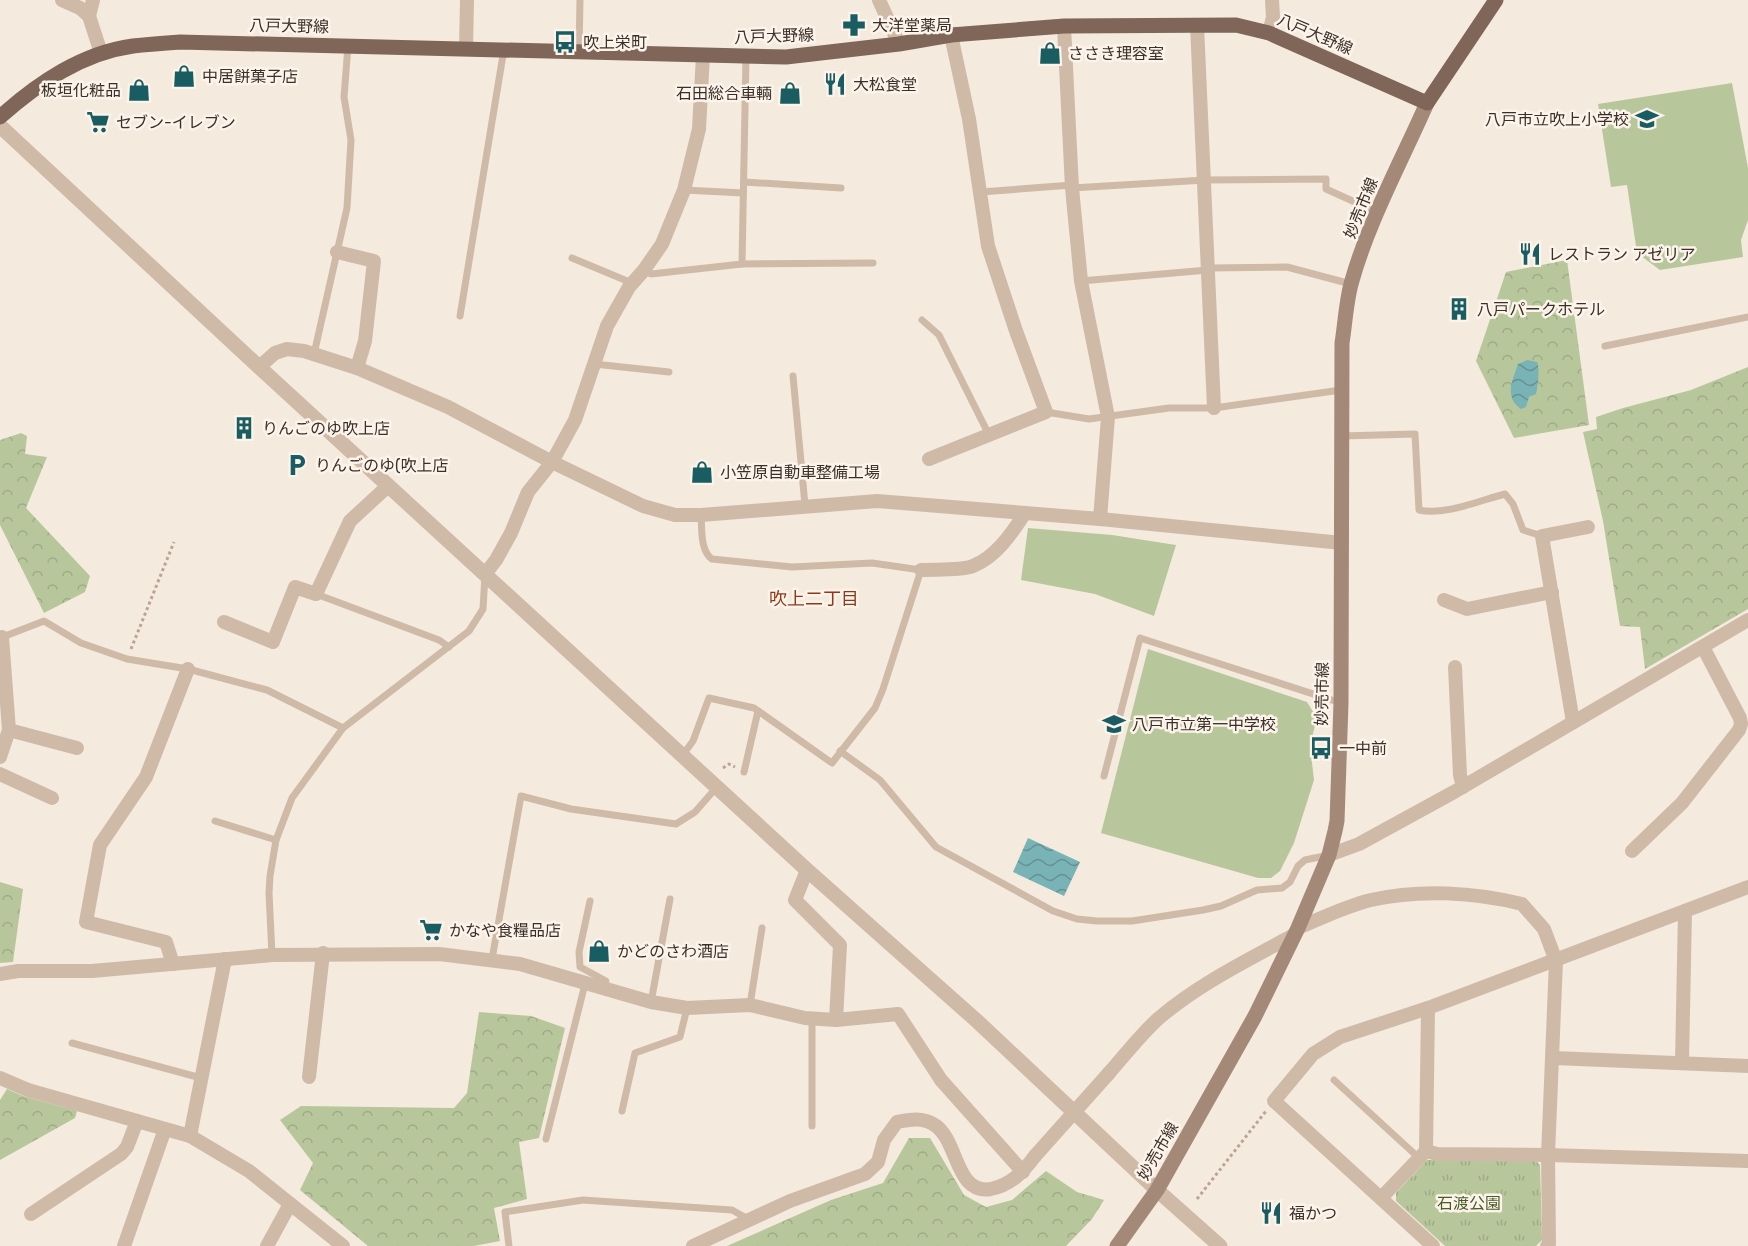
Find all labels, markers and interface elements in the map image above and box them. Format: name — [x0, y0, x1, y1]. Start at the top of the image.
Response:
street label: 八戸大野線 — [1274, 10, 1356, 58]
pharmacy icon: 大洋堂薬局 — [841, 12, 867, 38]
street label: 八戸大野線 — [249, 16, 329, 36]
place label: 大洋堂薬局 — [872, 16, 952, 35]
street label: 八戸大野線 — [734, 25, 814, 47]
bus stop icon: 吹上栄町 — [552, 29, 578, 55]
place label: 吹上栄町 — [583, 33, 647, 52]
shop icon: ささき理容室 — [1037, 40, 1063, 66]
place label: ささき理容室 — [1068, 44, 1164, 63]
shop icon: 中居餅菓子店 — [171, 63, 197, 89]
place label: 中居餅菓子店 — [202, 67, 298, 86]
restaurant icon: 大松食堂 — [822, 71, 848, 97]
place label: 大松食堂 — [853, 75, 917, 94]
shop icon: 板垣化粧品 — [126, 77, 152, 103]
shop icon: 石田総合車輛 — [777, 80, 803, 106]
place label: 板垣化粧品 — [41, 81, 121, 100]
place label: 石田総合車輛 — [676, 84, 772, 103]
school or university icon: 八戸市立吹上小学校 — [1634, 106, 1660, 132]
supermarket icon: セブン-イレブン — [85, 109, 111, 135]
place label: 八戸市立吹上小学校 — [1485, 110, 1629, 129]
place label: セブン-イレブン — [116, 113, 236, 132]
street label: 妙売市線 — [1340, 175, 1382, 241]
restaurant icon: レストラン アゼリア — [1517, 241, 1543, 267]
place label: レストラン アゼリア — [1548, 245, 1696, 264]
building icon: 八戸パークホテル — [1446, 296, 1472, 322]
place label: 八戸パークホテル — [1477, 300, 1605, 319]
building icon: りんごのゆ吹上店 — [231, 415, 257, 441]
place label: りんごのゆ吹上店 — [262, 419, 390, 438]
parking icon: りんごのゆ(吹上店 — [284, 452, 310, 478]
place label: りんごのゆ(吹上店 — [315, 456, 448, 475]
shop icon: 小笠原自動車整備工場 — [689, 459, 715, 485]
place label: 小笠原自動車整備工場 — [720, 463, 880, 482]
district label: 吹上二丁目 — [769, 588, 859, 610]
street label: 妙売市線 — [1312, 662, 1332, 726]
school or university icon: 八戸市立第一中学校 — [1101, 711, 1127, 737]
place label: 八戸市立第一中学校 — [1132, 715, 1276, 734]
bus stop icon: 一中前 — [1308, 735, 1334, 761]
place label: 一中前 — [1339, 739, 1387, 758]
supermarket icon: かなや食糧品店 — [418, 917, 444, 943]
place label: かなや食糧品店 — [449, 921, 561, 940]
shop icon: かどのさわ酒店 — [586, 938, 612, 964]
place label: かどのさわ酒店 — [617, 942, 729, 961]
street label: 妙売市線 — [1134, 1119, 1182, 1183]
park label: 石渡公園 — [1437, 1194, 1501, 1213]
restaurant icon: 福かつ — [1258, 1200, 1284, 1226]
place label: 福かつ — [1289, 1204, 1337, 1223]

